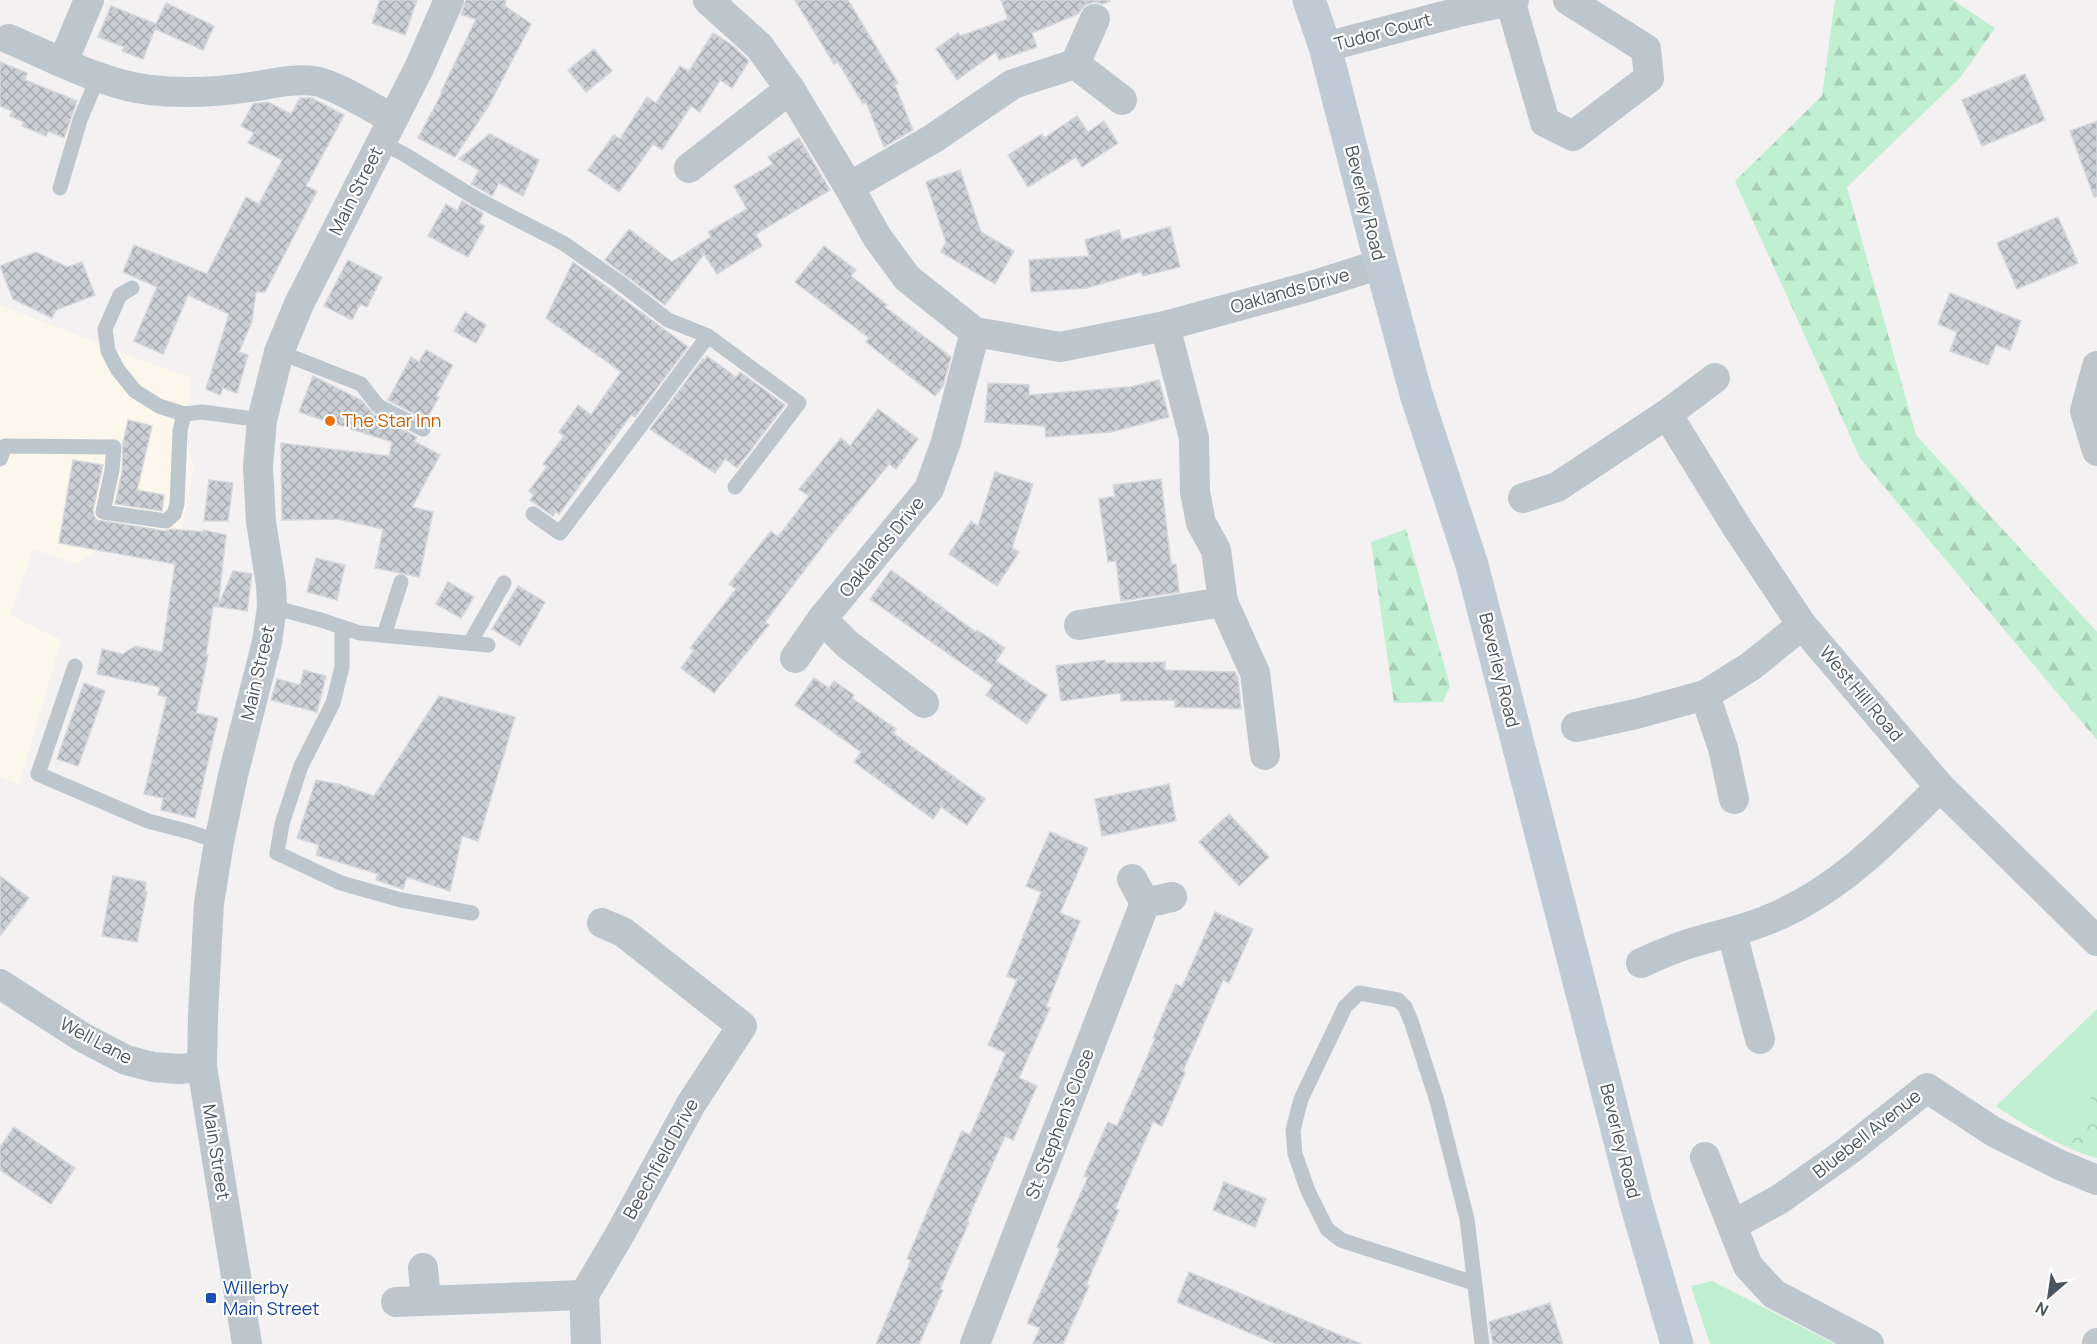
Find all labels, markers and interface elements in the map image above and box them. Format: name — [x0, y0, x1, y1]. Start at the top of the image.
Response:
street label: Tudor Court — [1331, 7, 1434, 56]
street label: Main Street — [323, 142, 388, 239]
street label: Beverley Road — [1340, 143, 1392, 263]
street label: Oaklands Drive — [1227, 262, 1352, 318]
place label: The Star Inn — [342, 408, 442, 432]
marker: The Star Inn — [323, 414, 337, 428]
street label: Oaklands Drive — [833, 491, 929, 602]
street label: Beverley Road — [1474, 610, 1526, 730]
street label: Main Street — [234, 623, 280, 722]
street label: West Hill Road — [1815, 641, 1909, 746]
street label: Well Lane — [56, 1011, 137, 1069]
street label: St. Stephen's Close — [1019, 1045, 1099, 1202]
street label: Beverley Road — [1595, 1081, 1647, 1201]
street label: Bluebell Avenue — [1807, 1083, 1925, 1183]
street label: Beechfield Drive — [617, 1094, 703, 1223]
street label: Main Street — [198, 1102, 236, 1201]
north arrow — [2019, 1266, 2079, 1326]
place label: Willerby Main Street — [223, 1275, 320, 1320]
marker: Willerby Main Street — [204, 1291, 218, 1305]
text: N — [2031, 1297, 2052, 1322]

